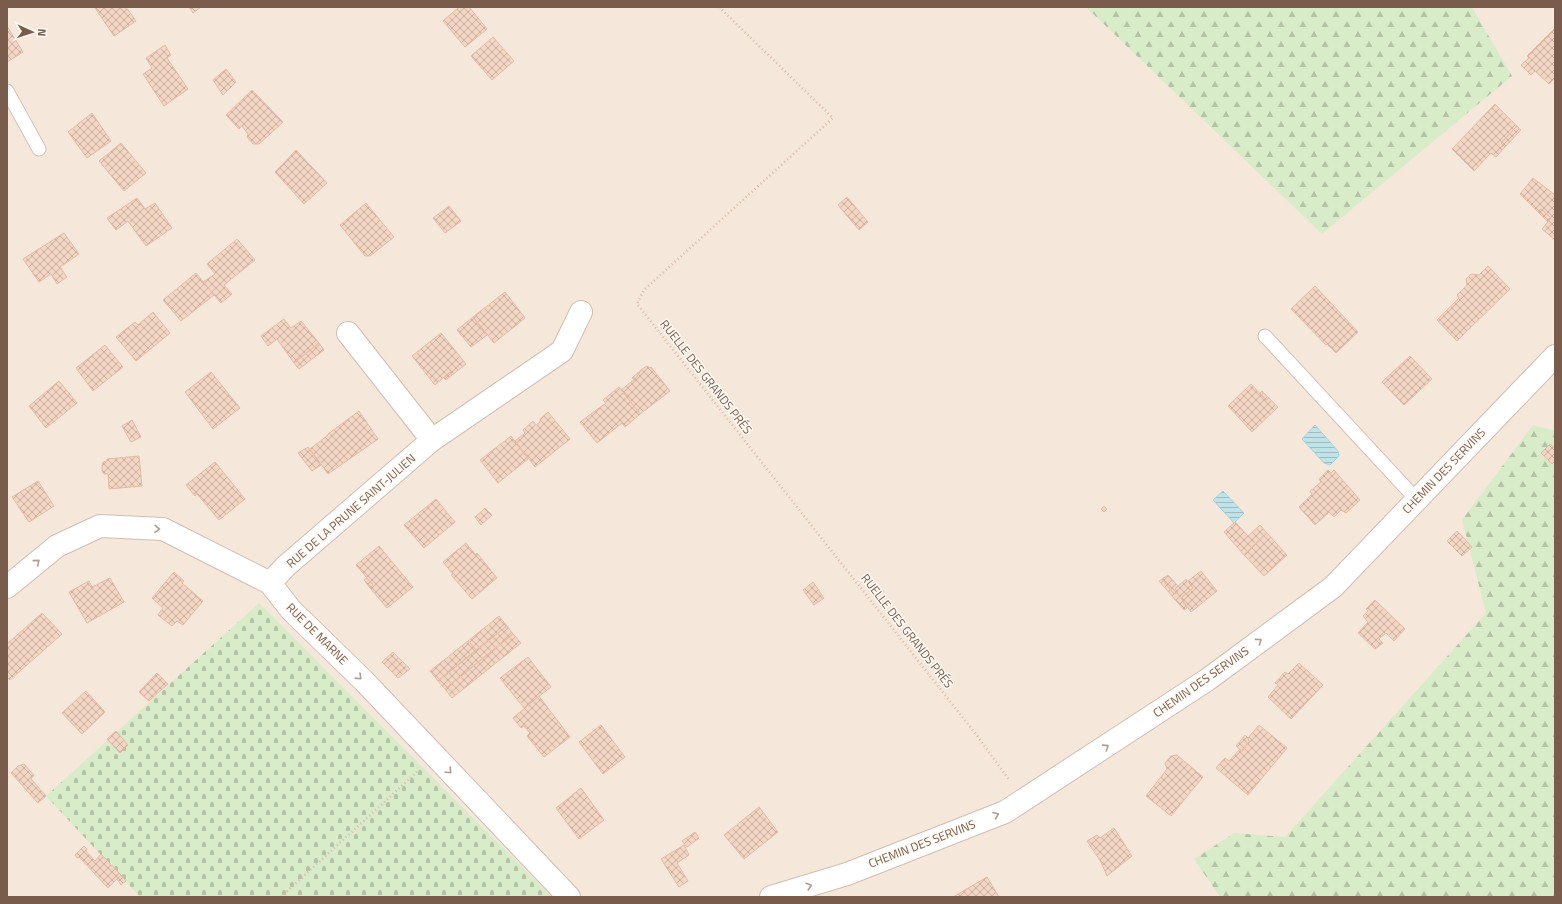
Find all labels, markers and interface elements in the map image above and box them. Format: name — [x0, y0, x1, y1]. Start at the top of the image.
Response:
north arrow — [12, 12, 52, 52]
text: N — [34, 28, 50, 37]
street label: RUELLE DES GRANDS PRÉS — [656, 315, 757, 438]
street label: CHEMIN DES SERVINS — [1397, 423, 1490, 518]
street label: RUE DE LA PRUNE SAINT-JULIEN — [282, 449, 420, 572]
one-way arrow — [154, 525, 160, 533]
one-way arrow — [32, 560, 40, 567]
street label: RUELLE DES GRANDS PRÉS — [857, 569, 958, 692]
street label: RUE DE MARNE — [282, 598, 353, 669]
one-way arrow — [1255, 639, 1262, 646]
street label: CHEMIN DES SERVINS — [1149, 641, 1253, 722]
one-way arrow — [354, 672, 362, 679]
one-way arrow — [1102, 744, 1109, 751]
one-way arrow — [444, 766, 451, 773]
one-way arrow — [992, 812, 999, 820]
street label: CHEMIN DES SERVINS — [865, 814, 978, 873]
one-way arrow — [805, 882, 812, 891]

